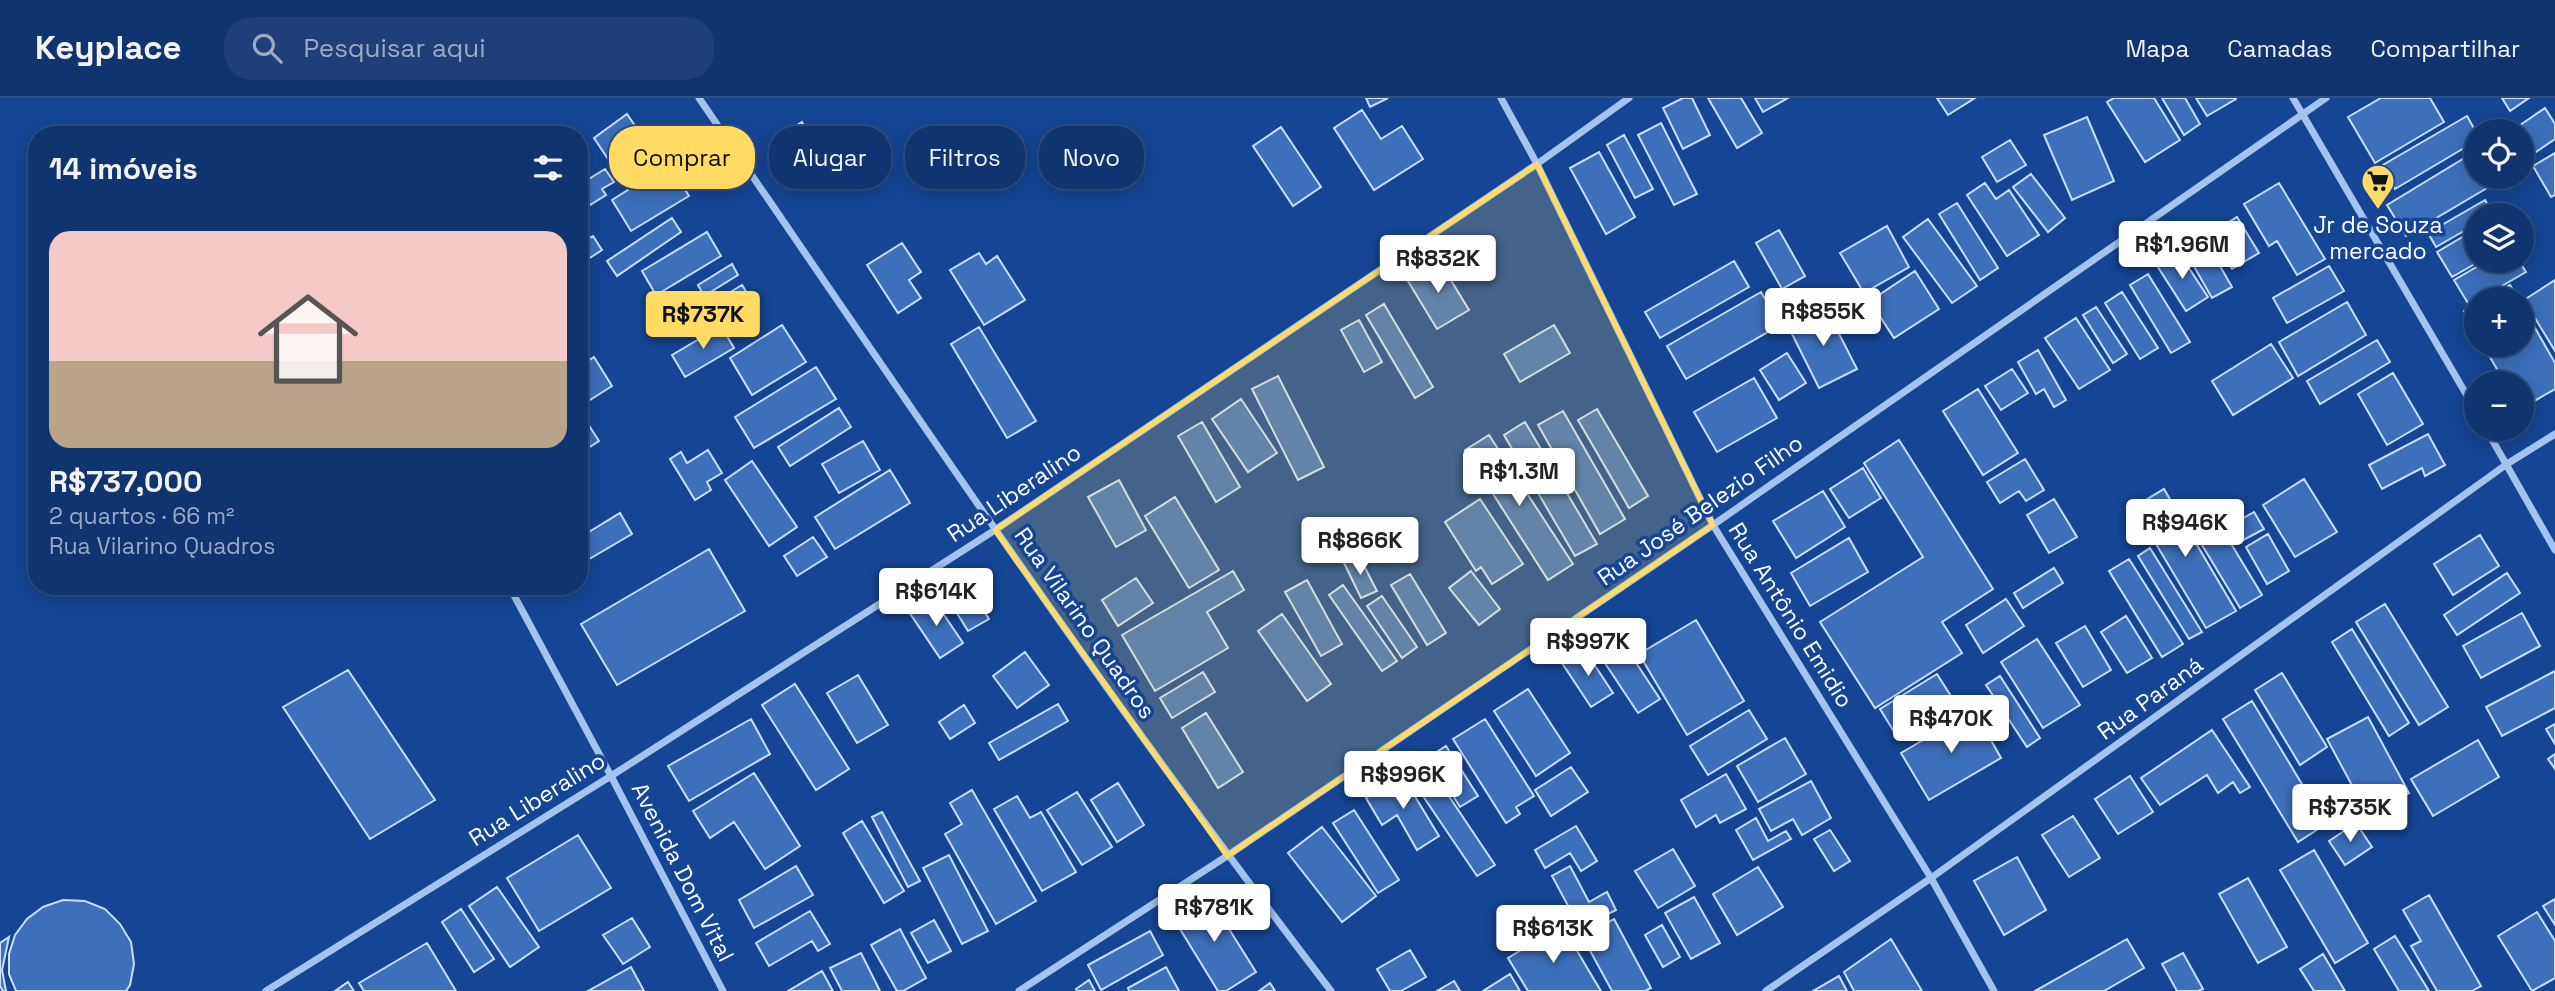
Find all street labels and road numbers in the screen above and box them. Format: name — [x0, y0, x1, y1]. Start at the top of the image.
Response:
street label: Rua José Belezio Filho — [1591, 428, 1809, 592]
street label: Rua Liberalino — [941, 437, 1087, 549]
street label: Rua Antônio Emidio — [1722, 517, 1860, 713]
street label: Rua Vilarino Quadros — [1008, 522, 1162, 724]
street label: Rua Paraná — [2091, 650, 2209, 746]
street label: Rua Liberalino — [463, 745, 611, 853]
street label: Avenida Dom Vital — [625, 777, 741, 967]

